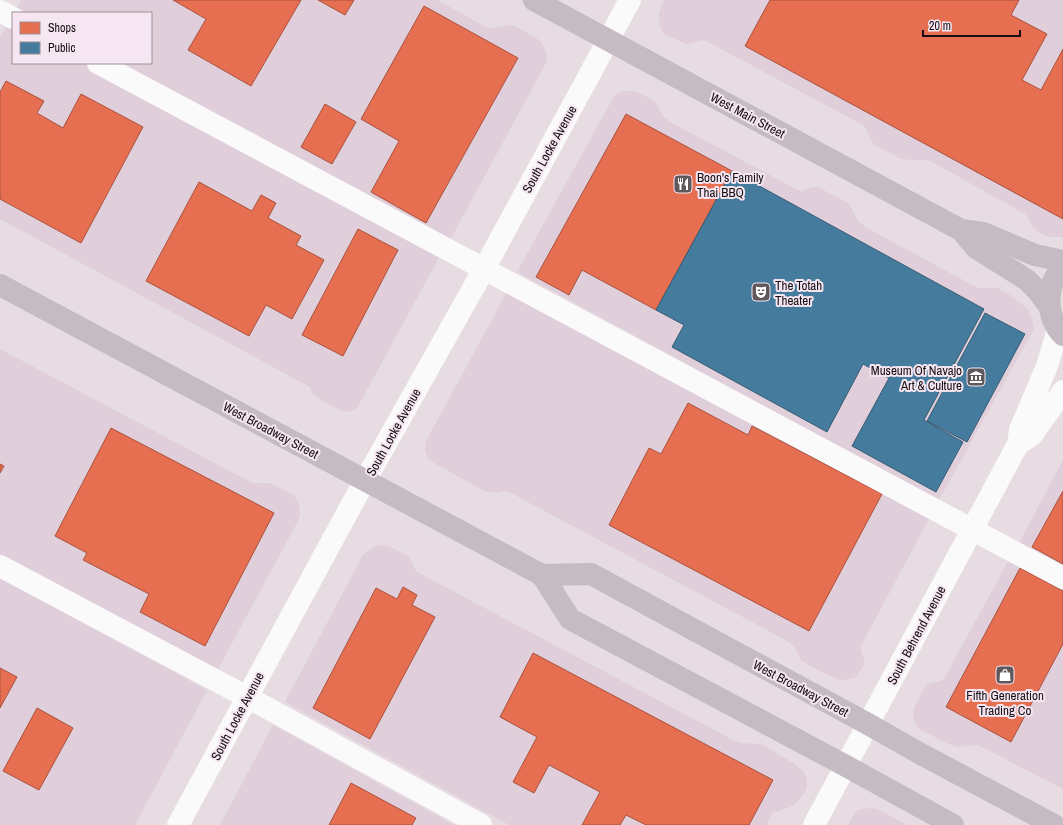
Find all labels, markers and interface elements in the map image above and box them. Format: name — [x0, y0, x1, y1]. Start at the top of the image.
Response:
legend — [12, 12, 152, 64]
scale bar — [923, 12, 1020, 38]
text: 20 m — [929, 18, 951, 34]
text: Shops — [48, 20, 76, 36]
text: Public — [48, 40, 75, 56]
street label: West Main Street — [707, 89, 788, 142]
street label: South Locke Avenue — [518, 102, 581, 196]
place label: Boon's Family Thai BBQ — [697, 169, 764, 201]
restaurant icon: Boon's Family Thai BBQ — [672, 173, 694, 195]
place label: The Totah Theater — [775, 277, 822, 309]
theatre icon: The Totah Theater — [750, 281, 772, 303]
place label: Museum Of Navajo Art & Culture — [871, 362, 962, 394]
museum icon: Museum Of Navajo Art & Culture — [965, 366, 987, 388]
street label: South Locke Avenue — [362, 385, 425, 479]
street label: West Broadway Street — [220, 398, 322, 463]
street label: South Behrend Avenue — [883, 583, 950, 688]
street label: West Broadway Street — [750, 656, 852, 721]
shop icon: Fifth Generation Trading Co — [994, 664, 1016, 686]
street label: South Locke Avenue — [207, 669, 268, 763]
place label: Fifth Generation Trading Co — [966, 687, 1044, 719]

